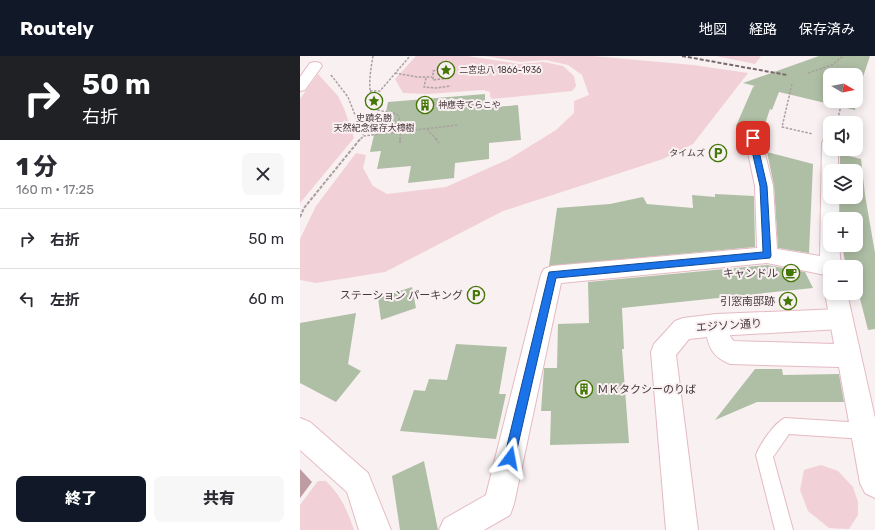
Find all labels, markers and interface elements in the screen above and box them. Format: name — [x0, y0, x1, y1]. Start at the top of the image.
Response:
text: Routely — [20, 17, 94, 40]
text: 地図 — [699, 21, 727, 38]
text: 経路 — [749, 21, 777, 38]
text: 保存済み — [799, 21, 855, 38]
place icon: 二宮忠八 1866-1936 — [436, 60, 456, 80]
place label: 二宮忠八 1866-1936 — [459, 65, 542, 75]
text: 50 m — [82, 68, 151, 101]
north arrow — [823, 68, 863, 108]
map controls — [823, 68, 863, 300]
icon: right — [16, 72, 68, 124]
place icon: 史蹟名勝 天然紀念保存大樟樹 — [364, 91, 384, 111]
building icon: 神應寺てらこや — [415, 95, 435, 115]
place label: 神應寺てらこや — [438, 100, 501, 110]
text: 右折 — [82, 106, 118, 128]
place label: 史蹟名勝 天然紀念保存大樟樹 — [333, 113, 415, 133]
button: sound — [823, 116, 863, 156]
pin — [736, 121, 770, 155]
icon: arrive — [742, 127, 764, 149]
parking icon: タイムズ — [708, 143, 728, 163]
place label: タイムズ — [669, 148, 705, 158]
text: 1 分 — [16, 153, 57, 181]
button: close — [242, 153, 284, 195]
button: layers — [823, 164, 863, 204]
text: 160 m · 17:25 — [16, 182, 94, 197]
button: + — [823, 212, 863, 252]
icon: right — [16, 228, 38, 250]
text: 50 m — [249, 230, 284, 248]
text: 右折 — [50, 231, 80, 249]
button: − — [823, 260, 863, 300]
cafe icon: キャンドル — [781, 263, 801, 283]
place label: キャンドル — [723, 267, 778, 280]
parking icon: ステーション パーキング — [466, 285, 486, 305]
icon: left — [16, 288, 38, 310]
place label: ステーション パーキング — [340, 289, 463, 302]
text: 60 m — [248, 290, 284, 308]
text: 左折 — [50, 291, 80, 309]
place icon: 引窓南邸跡 — [778, 291, 798, 311]
place label: 引窓南邸跡 — [720, 295, 775, 308]
street label: エジソン通り — [696, 317, 762, 334]
building icon: ＭＫタクシーのりば — [574, 379, 594, 399]
place label: ＭＫタクシーのりば — [597, 383, 696, 396]
position arrow — [489, 437, 531, 479]
button: 終了 — [16, 476, 146, 522]
button: 共有 — [154, 476, 284, 522]

